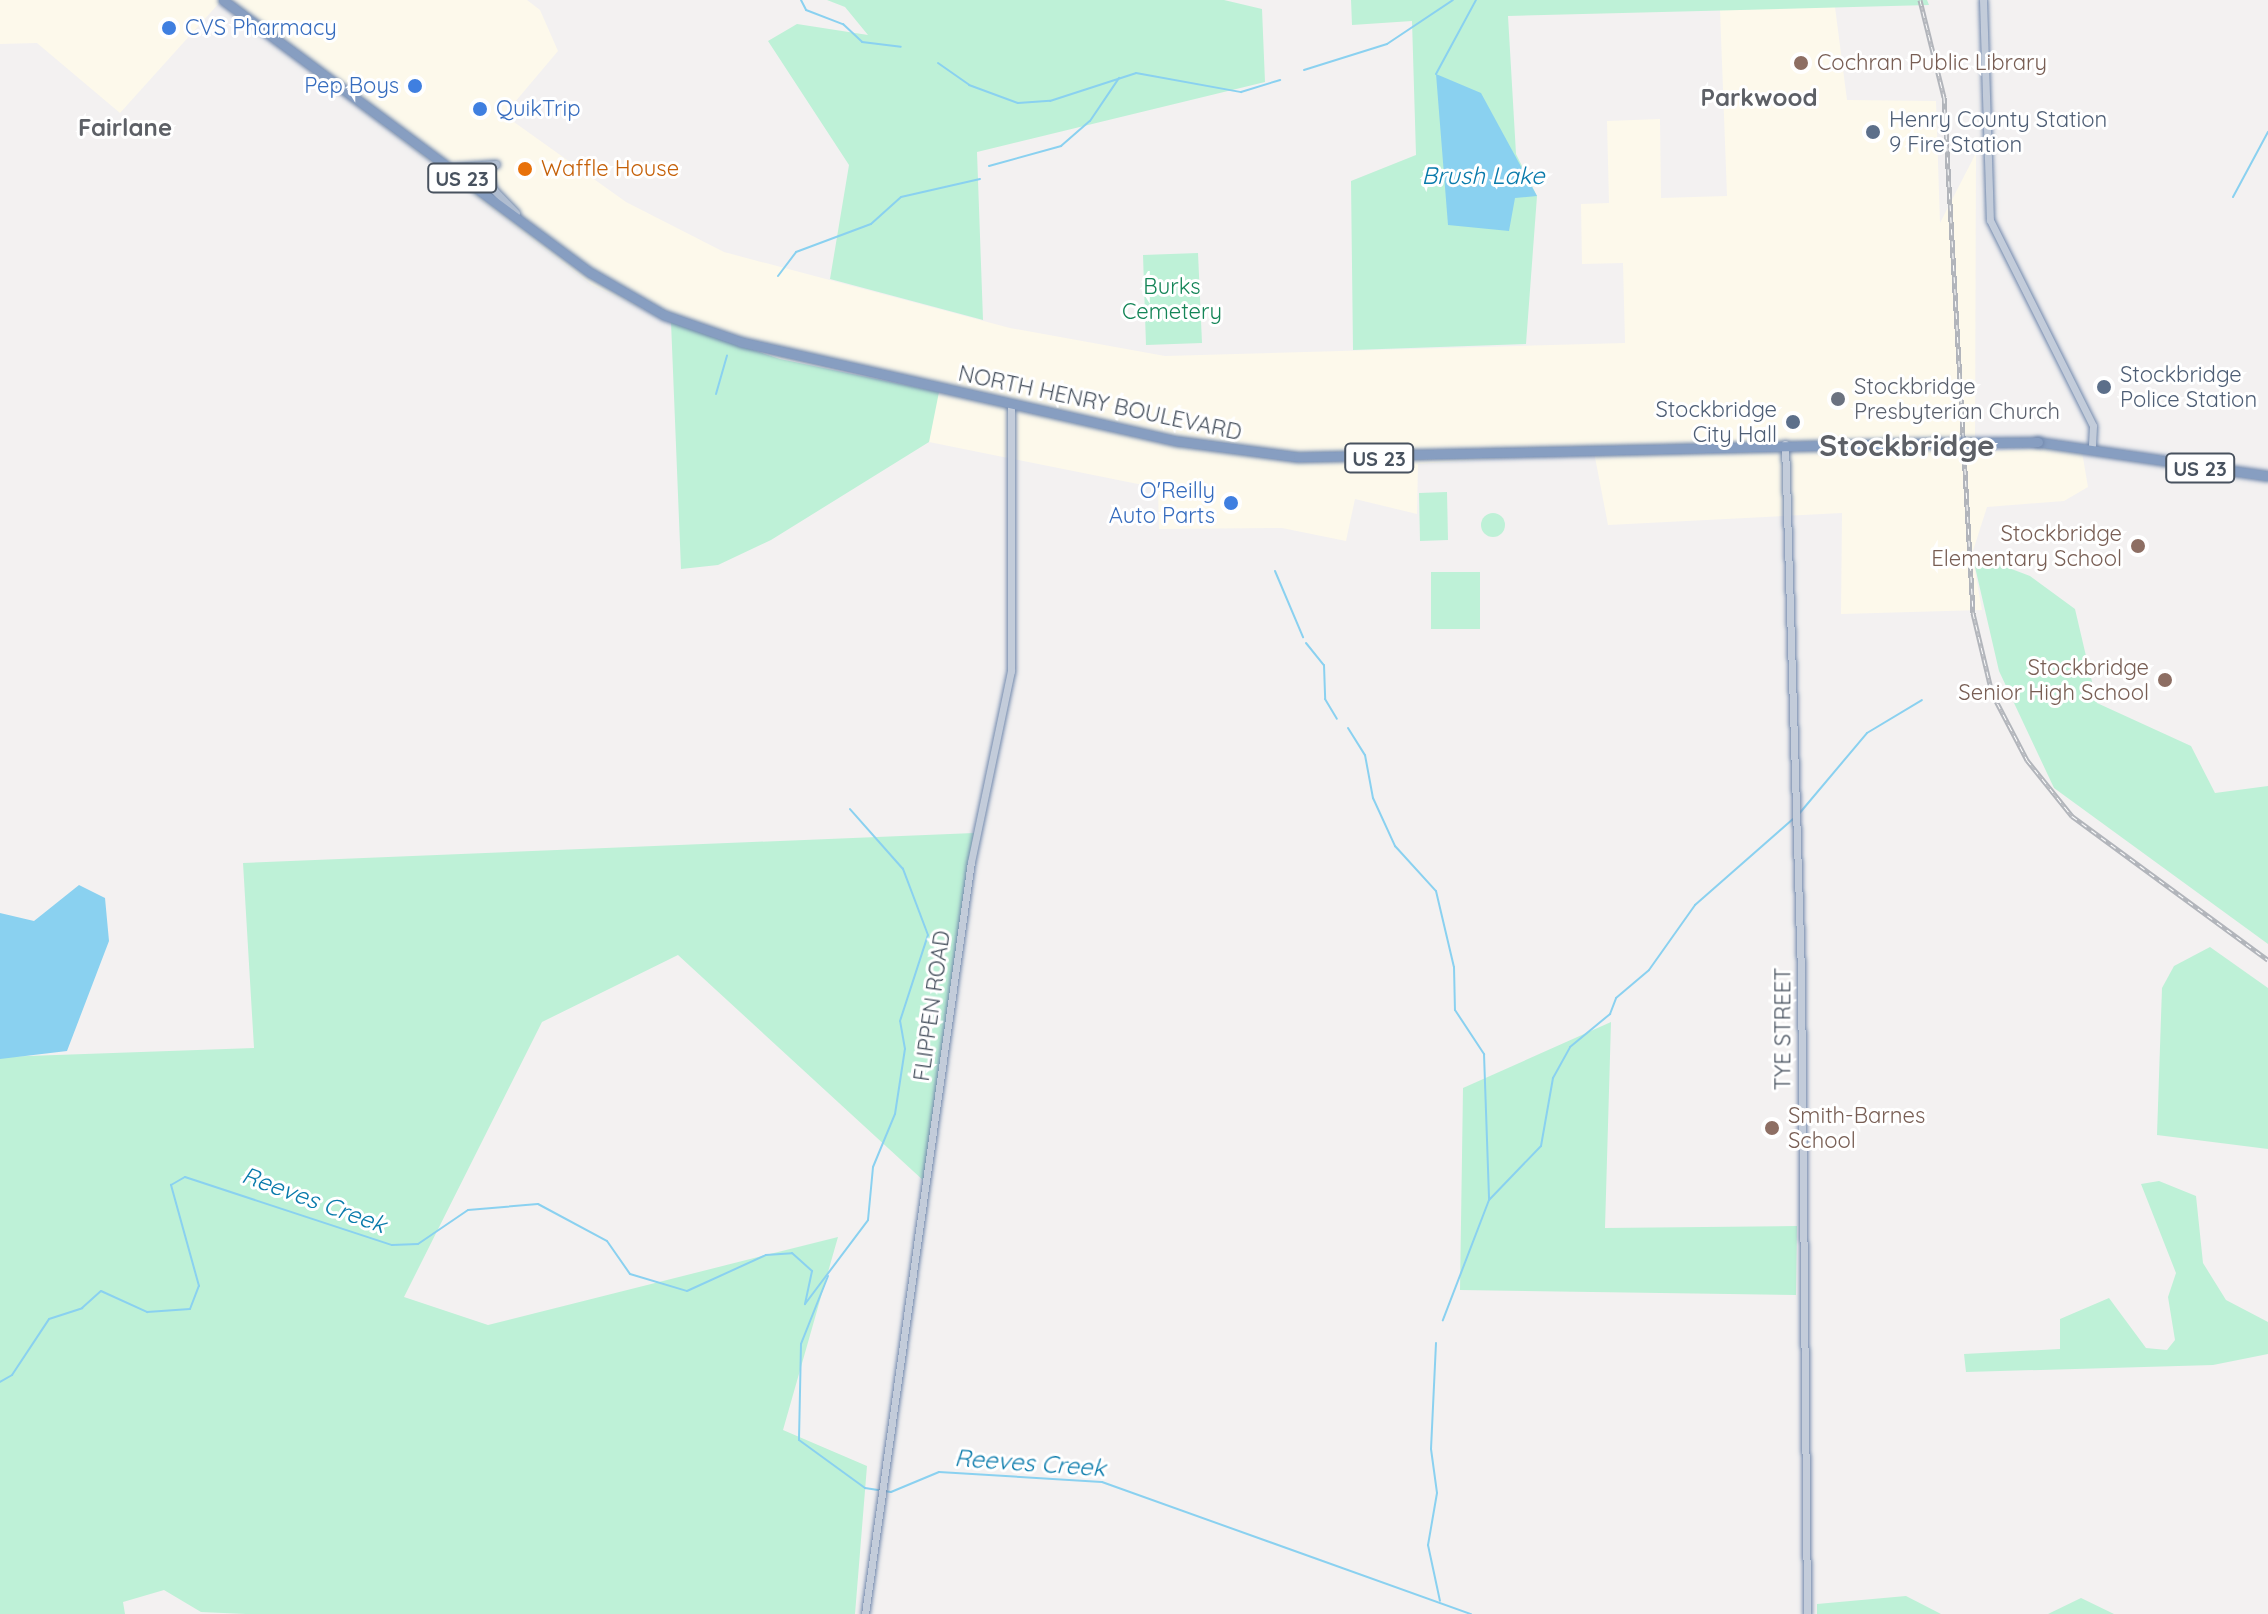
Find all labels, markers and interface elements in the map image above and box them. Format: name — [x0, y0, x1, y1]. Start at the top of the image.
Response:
place label: CVS Pharmacy — [185, 15, 337, 41]
marker: CVS Pharmacy — [160, 19, 178, 37]
place label: Cochran Public Library — [1817, 50, 2047, 76]
marker: Cochran Public Library — [1792, 54, 1810, 72]
place label: Pep Boys — [304, 73, 399, 99]
marker: Pep Boys — [406, 77, 424, 95]
district label: Parkwood — [1701, 84, 1817, 112]
place label: QuikTrip — [496, 96, 581, 122]
marker: QuikTrip — [471, 100, 489, 118]
place label: Henry County Station 9 Fire Station — [1889, 106, 2107, 158]
district label: Fairlane — [78, 114, 172, 142]
marker: Henry County Station 9 Fire Station — [1864, 123, 1882, 141]
place label: Waffle House — [541, 156, 679, 182]
marker: Waffle House — [516, 160, 534, 178]
road number: US 23 — [426, 162, 498, 194]
water label: Brush Lake — [1421, 162, 1545, 190]
park label: Burks Cemetery — [1122, 273, 1222, 324]
street label: NORTH HENRY BOULEVARD — [956, 360, 1244, 446]
place label: Stockbridge Police Station — [2120, 361, 2257, 412]
place label: Stockbridge Presbyterian Church — [1854, 373, 2060, 424]
marker: Stockbridge Police Station — [2095, 378, 2113, 396]
marker: Stockbridge Presbyterian Church — [1829, 390, 1847, 408]
place label: Stockbridge City Hall — [1655, 396, 1777, 448]
marker: Stockbridge City Hall — [1784, 413, 1802, 431]
district label: Stockbridge — [1819, 427, 1995, 463]
road number: US 23 — [1343, 442, 1415, 474]
road number: US 23 — [2164, 452, 2236, 484]
place label: O'Reilly Auto Parts — [1109, 477, 1215, 528]
marker: O'Reilly Auto Parts — [1222, 494, 1240, 512]
place label: Stockbridge Elementary School — [1931, 520, 2122, 572]
marker: Stockbridge Elementary School — [2129, 537, 2147, 555]
place label: Stockbridge Senior High School — [1958, 654, 2149, 706]
marker: Stockbridge Senior High School — [2156, 671, 2174, 689]
street label: FLIPPEN ROAD — [908, 929, 956, 1083]
street label: TYE STREET — [1770, 968, 1796, 1090]
place label: Smith-Barnes School — [1788, 1102, 1925, 1154]
marker: Smith-Barnes School — [1763, 1119, 1781, 1137]
water label: Reeves Creek — [238, 1161, 390, 1239]
water label: Reeves Creek — [954, 1443, 1106, 1483]

